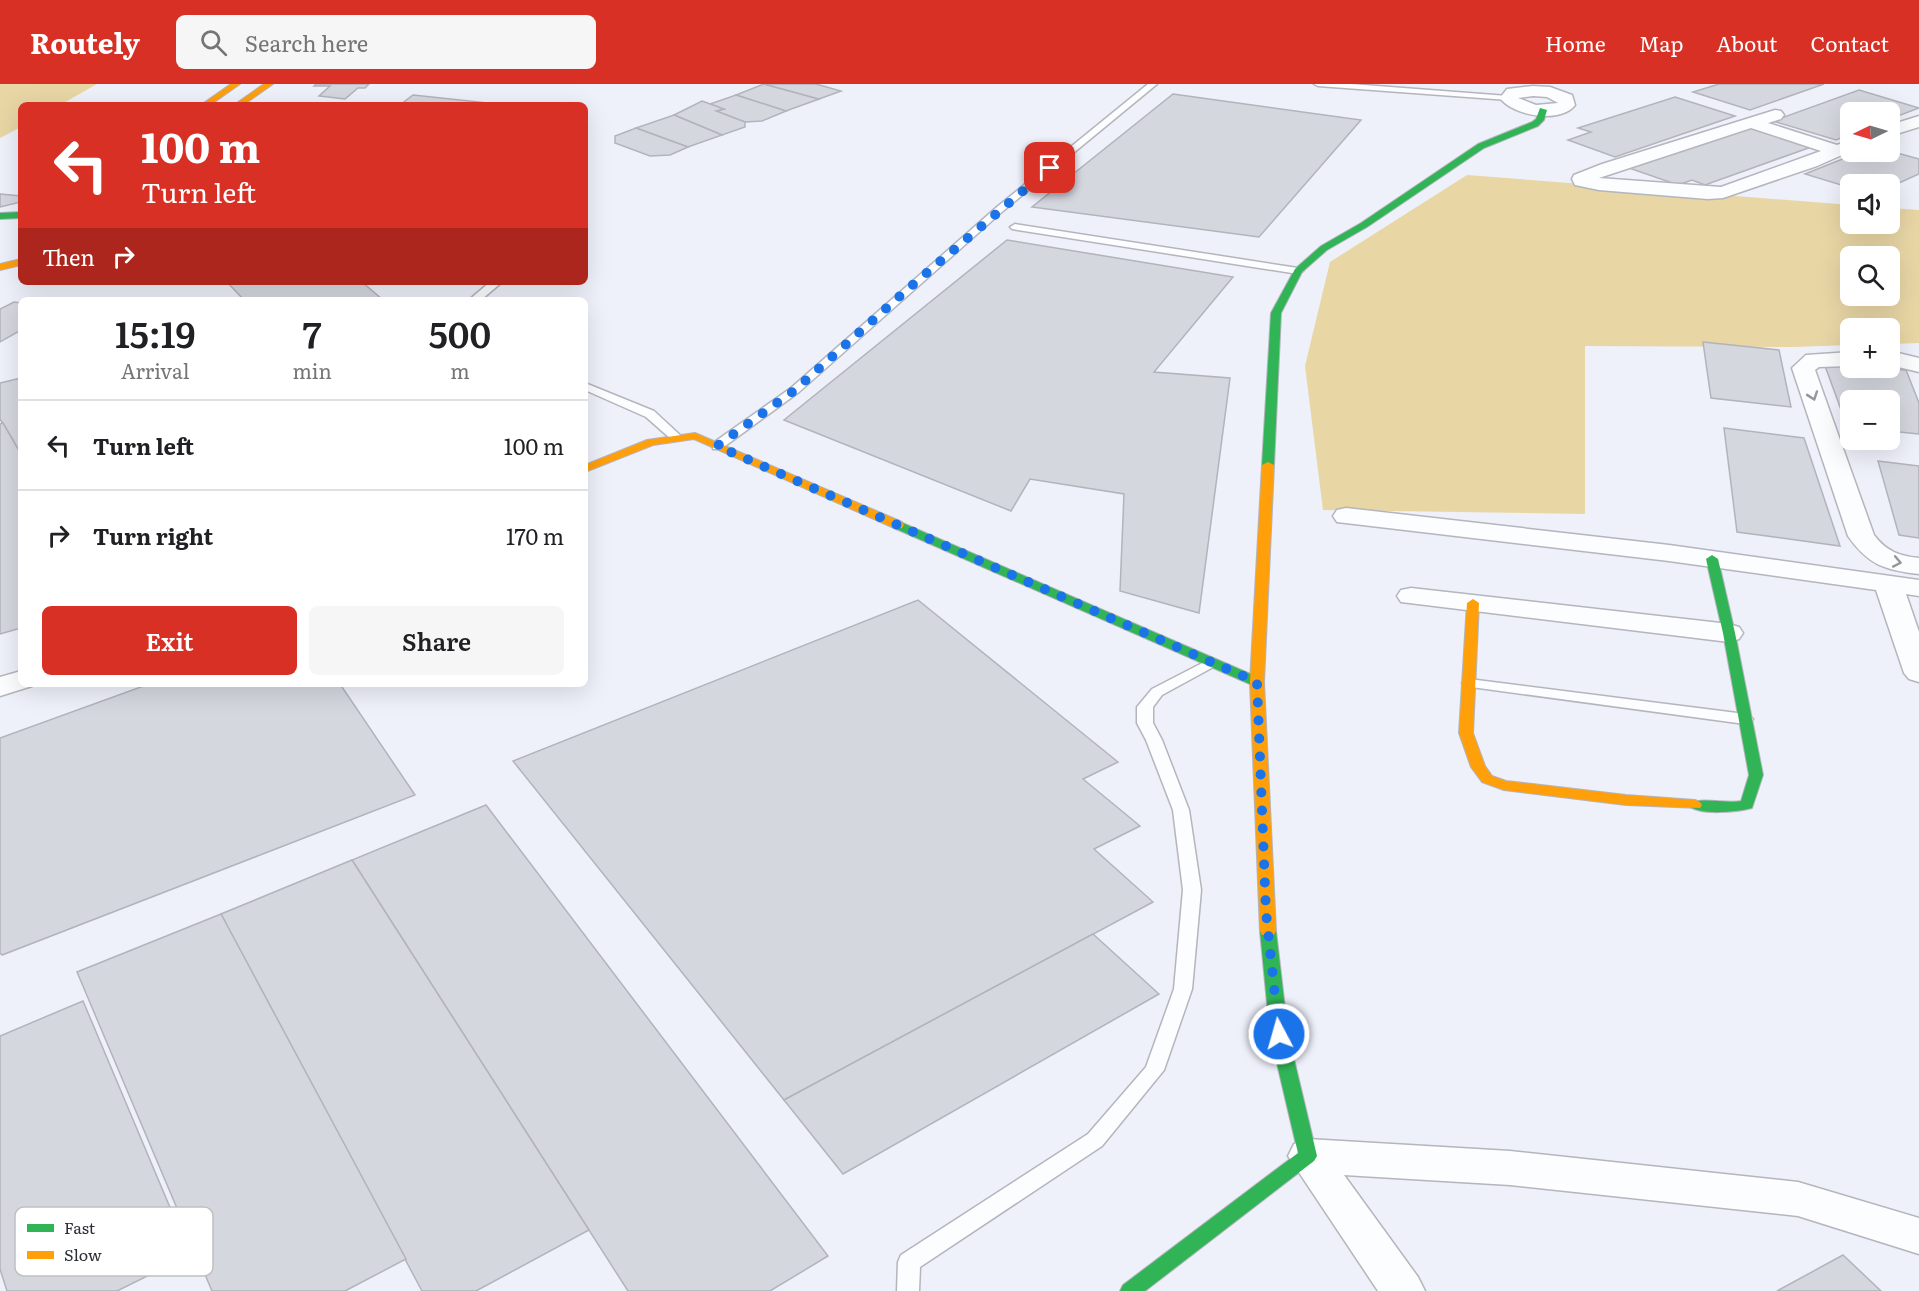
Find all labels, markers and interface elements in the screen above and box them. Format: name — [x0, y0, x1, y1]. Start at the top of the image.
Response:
search box — [176, 15, 596, 69]
text: Routely — [30, 21, 140, 63]
icon: search — [197, 26, 230, 59]
text: Search here — [245, 26, 368, 59]
text: Home — [1545, 27, 1606, 58]
text: Map — [1639, 27, 1683, 58]
text: About — [1716, 27, 1778, 58]
text: Contact — [1811, 27, 1889, 58]
north arrow — [1840, 102, 1900, 162]
map controls — [1840, 102, 1900, 450]
text: 100 m — [141, 114, 260, 176]
icon: left — [42, 126, 120, 204]
pin — [1024, 142, 1075, 193]
icon: arrive — [1033, 151, 1066, 184]
text: Turn left — [141, 171, 256, 211]
button: sound — [1840, 174, 1900, 234]
text: Then — [42, 240, 95, 273]
icon: right — [107, 240, 140, 273]
button: search — [1840, 246, 1900, 306]
text: 15:19 — [115, 306, 195, 359]
text: 7 — [303, 306, 322, 359]
text: 500 — [429, 306, 491, 359]
button: + — [1840, 318, 1900, 378]
text: Arrival — [121, 355, 189, 385]
text: min — [292, 355, 332, 385]
text: m — [450, 355, 470, 385]
one-way arrow — [1805, 390, 1818, 401]
button: − — [1840, 390, 1900, 450]
icon: left — [42, 429, 75, 462]
text: Turn left — [93, 429, 194, 462]
text: 100 m — [504, 429, 564, 462]
icon: right — [42, 519, 75, 552]
text: Turn right — [93, 519, 213, 552]
text: 170 m — [506, 519, 564, 552]
one-way arrow — [1891, 555, 1901, 568]
button: Exit — [42, 606, 297, 675]
button: Share — [309, 606, 564, 675]
position arrow — [1247, 1002, 1311, 1066]
legend — [15, 1207, 213, 1276]
text: Fast — [64, 1215, 96, 1239]
text: Slow — [64, 1242, 102, 1266]

